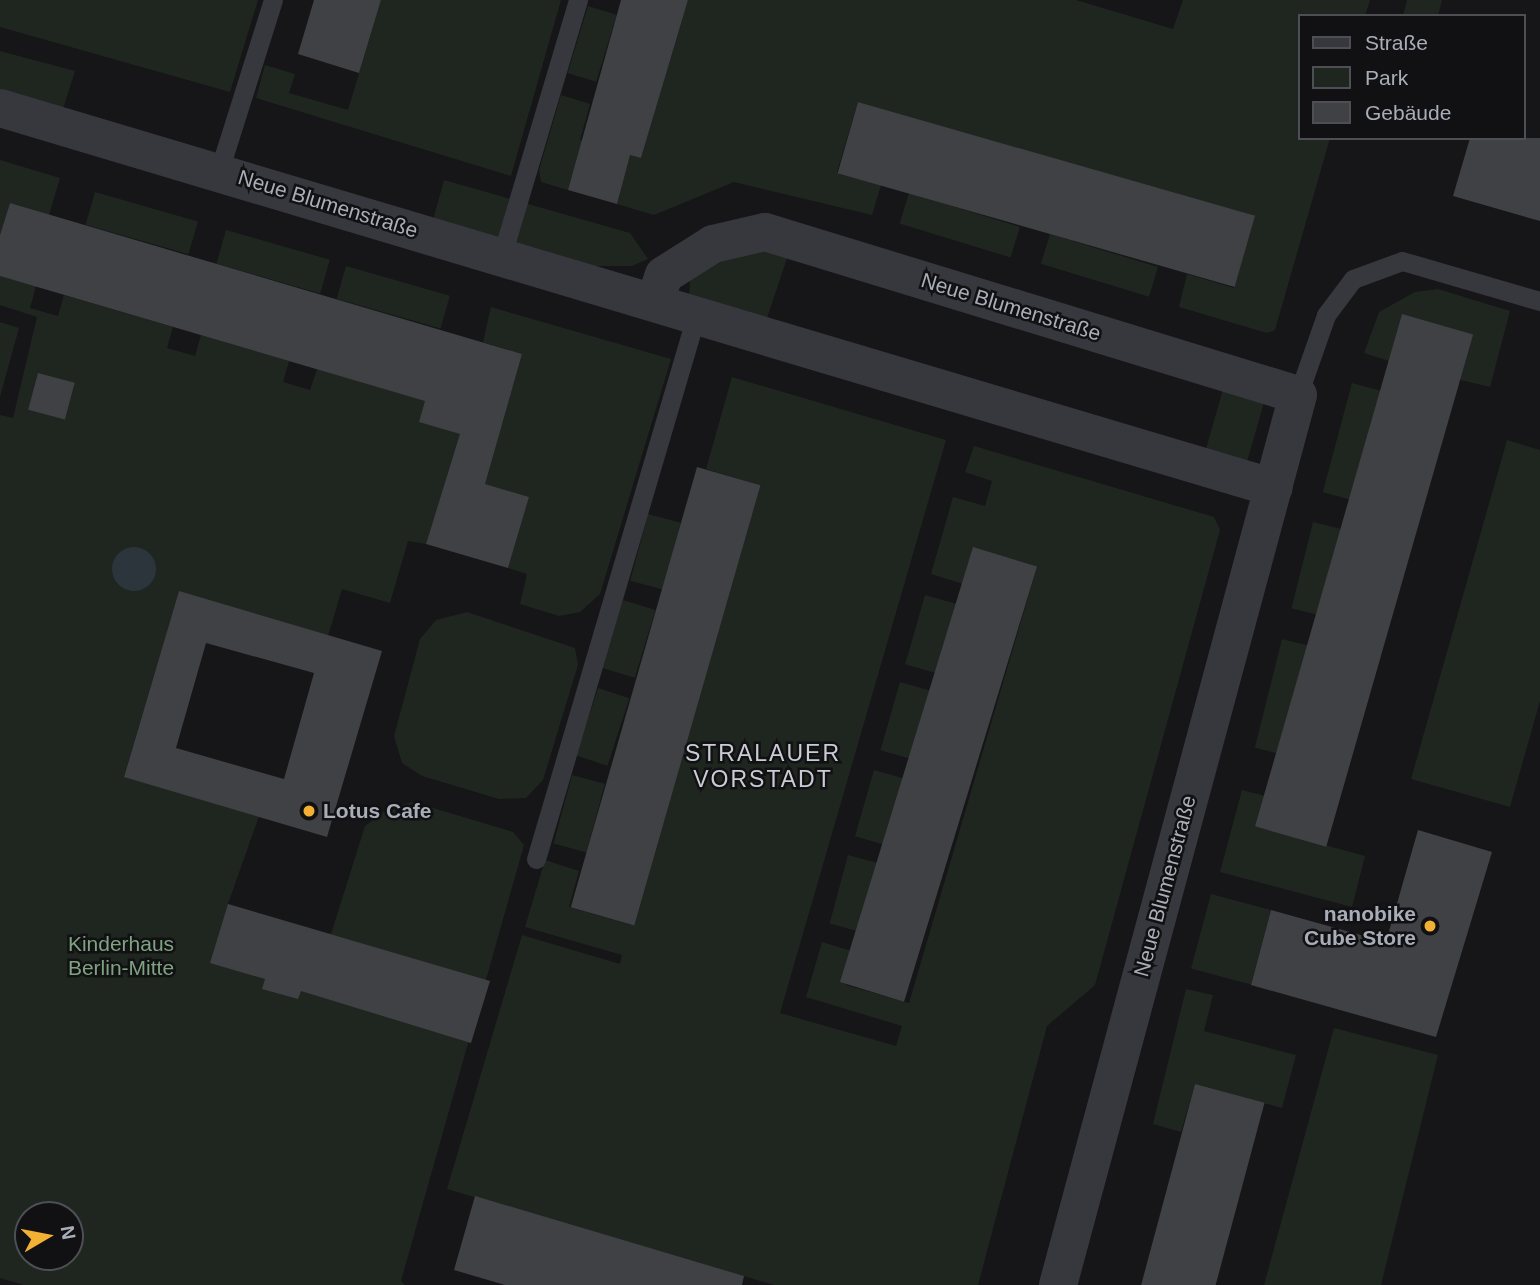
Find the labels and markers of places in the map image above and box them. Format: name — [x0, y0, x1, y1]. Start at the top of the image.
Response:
place label: Lotus Cafe — [323, 798, 432, 824]
marker: Lotus Cafe — [301, 803, 317, 819]
place label: nanobike Cube Store — [1304, 901, 1416, 951]
marker: nanobike Cube Store — [1422, 918, 1438, 934]

